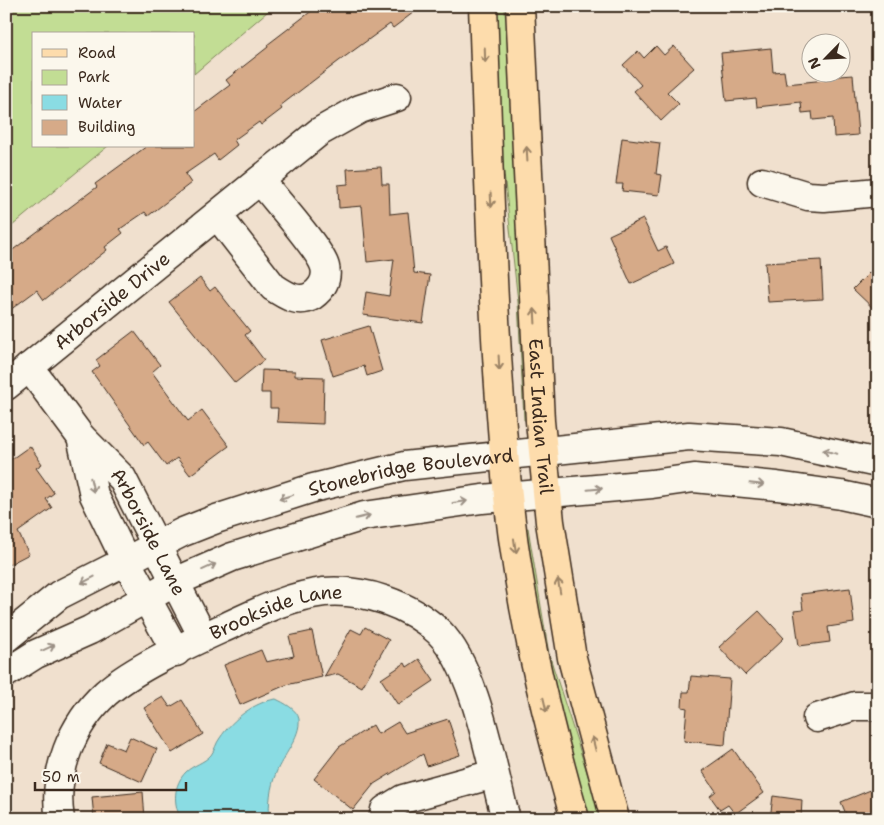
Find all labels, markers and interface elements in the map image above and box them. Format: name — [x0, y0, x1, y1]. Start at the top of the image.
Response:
legend — [32, 32, 195, 148]
north arrow — [802, 32, 852, 82]
text: Road — [78, 43, 116, 63]
one-way arrow — [480, 47, 489, 63]
text: N — [804, 55, 825, 72]
text: Park — [78, 67, 110, 87]
text: Water — [78, 93, 122, 113]
text: Building — [78, 117, 135, 137]
one-way arrow — [522, 146, 532, 162]
one-way arrow — [486, 192, 495, 208]
street label: Arborside Drive — [48, 246, 175, 355]
one-way arrow — [530, 308, 539, 324]
street label: East Indian Trail — [524, 338, 560, 496]
one-way arrow — [494, 354, 503, 370]
street label: Stonebridge Boulevard — [305, 442, 515, 501]
one-way arrow — [823, 447, 839, 456]
street label: Arborside Lane — [106, 462, 192, 599]
one-way arrow — [88, 476, 97, 492]
one-way arrow — [748, 479, 764, 489]
one-way arrow — [587, 484, 603, 494]
one-way arrow — [278, 492, 294, 502]
one-way arrow — [452, 497, 468, 507]
one-way arrow — [354, 511, 370, 521]
one-way arrow — [510, 537, 520, 553]
one-way arrow — [201, 562, 216, 571]
one-way arrow — [81, 575, 96, 585]
one-way arrow — [554, 578, 564, 594]
street label: Brookside Lane — [205, 579, 343, 645]
one-way arrow — [40, 643, 55, 653]
one-way arrow — [541, 697, 550, 713]
one-way arrow — [589, 737, 598, 753]
scale bar — [35, 760, 186, 792]
text: 50 m — [42, 767, 80, 787]

